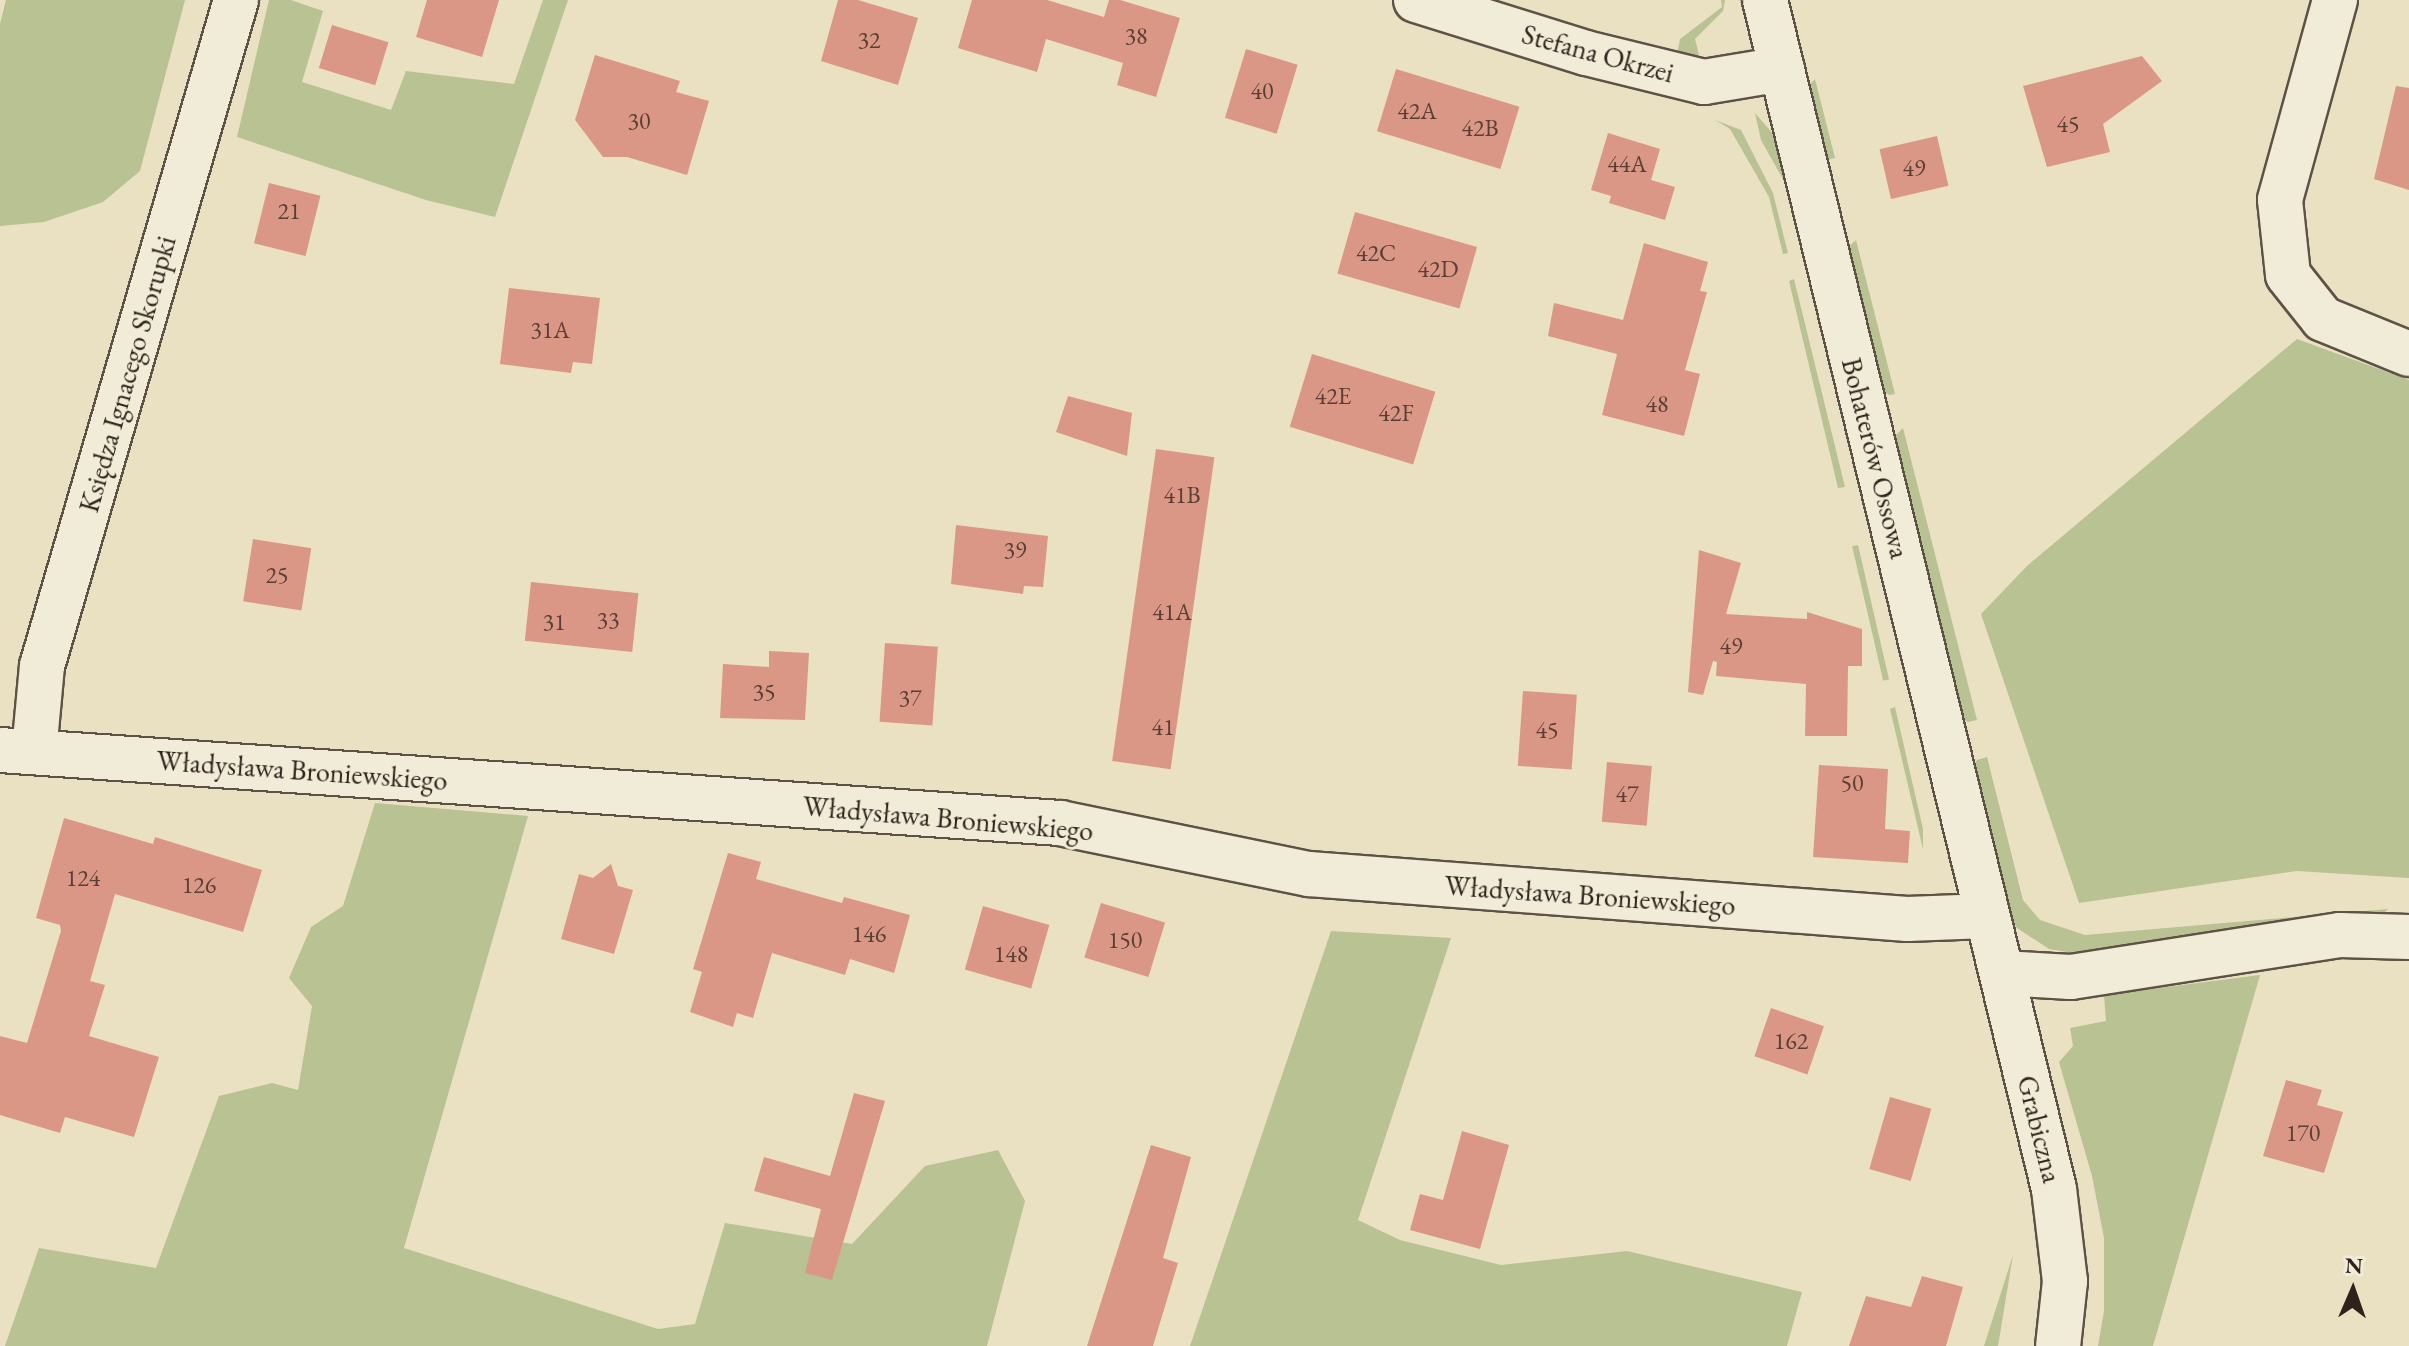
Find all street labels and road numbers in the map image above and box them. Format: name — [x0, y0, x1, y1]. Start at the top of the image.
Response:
street label: Stefana Okrzei — [1518, 17, 1678, 89]
street label: Księdza Ignacego Skorupki — [71, 232, 183, 516]
street label: Bohaterów Ossowa — [1835, 354, 1917, 562]
street label: Władysława Broniewskiego — [155, 743, 449, 797]
street label: Władysława Broniewskiego — [801, 789, 1095, 847]
street label: Władysława Broniewskiego — [1443, 868, 1737, 922]
street label: Grabiczna — [2010, 1072, 2070, 1186]

